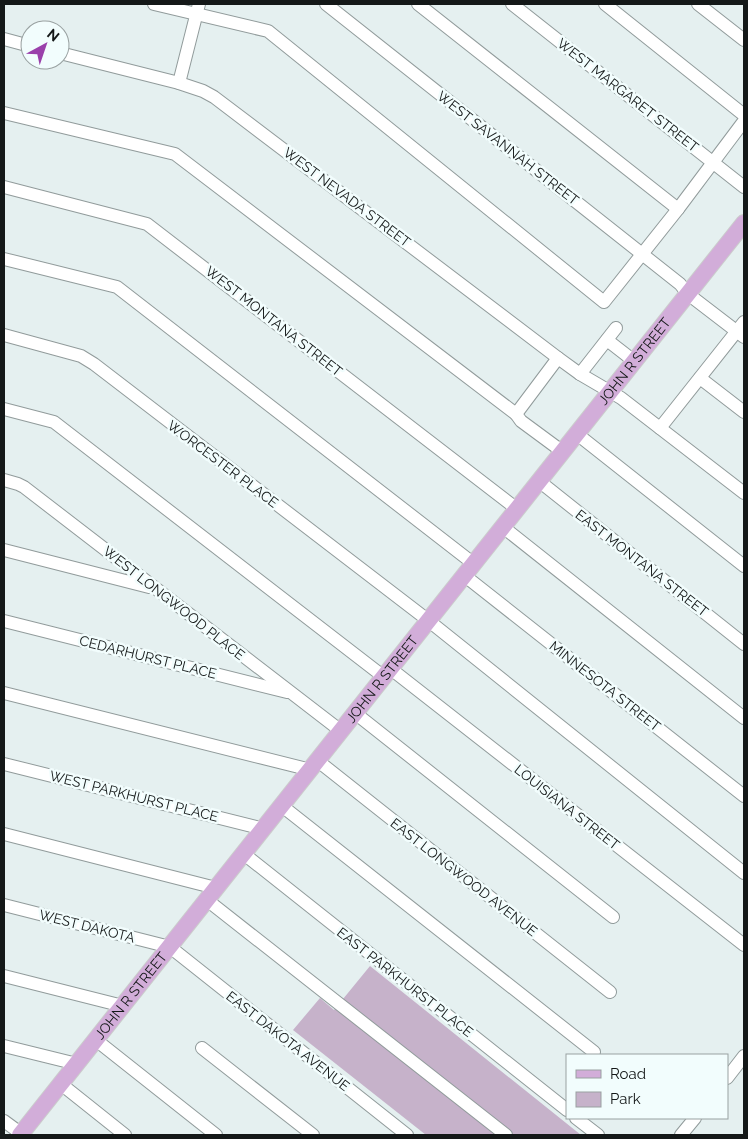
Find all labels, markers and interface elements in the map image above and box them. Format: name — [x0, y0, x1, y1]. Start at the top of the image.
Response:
north arrow — [20, 20, 70, 70]
text: N — [44, 25, 63, 45]
street label: WEST MARGARET STREET — [554, 35, 702, 155]
street label: WEST SAVANNAH STREET — [434, 88, 582, 208]
street label: WEST NEVADA STREET — [280, 144, 414, 250]
street label: WEST MONTANA STREET — [202, 263, 346, 380]
street label: JOHN R STREET — [595, 314, 674, 408]
street label: WORCESTER PLACE — [165, 417, 281, 511]
street label: EAST MONTANA STREET — [573, 506, 712, 620]
street label: WEST LONGWOOD PLACE — [100, 543, 248, 663]
street label: CEDARHURST PLACE — [78, 632, 218, 682]
street label: JOHN R STREET — [342, 632, 422, 726]
street label: MINNESOTA STREET — [546, 638, 664, 735]
street label: LOUISIANA STREET — [511, 761, 623, 853]
street label: WEST PARKHURST PLACE — [48, 767, 220, 825]
street label: EAST LONGWOOD AVENUE — [387, 815, 541, 939]
street label: WEST DAKOTA — [37, 906, 137, 946]
street label: EAST PARKHURST PLACE — [334, 924, 476, 1040]
street label: JOHN R STREET — [91, 949, 170, 1042]
street label: EAST DAKOTA AVENUE — [223, 988, 353, 1094]
legend — [566, 1054, 728, 1119]
text: Road — [610, 1065, 646, 1083]
text: Park — [610, 1090, 641, 1108]

